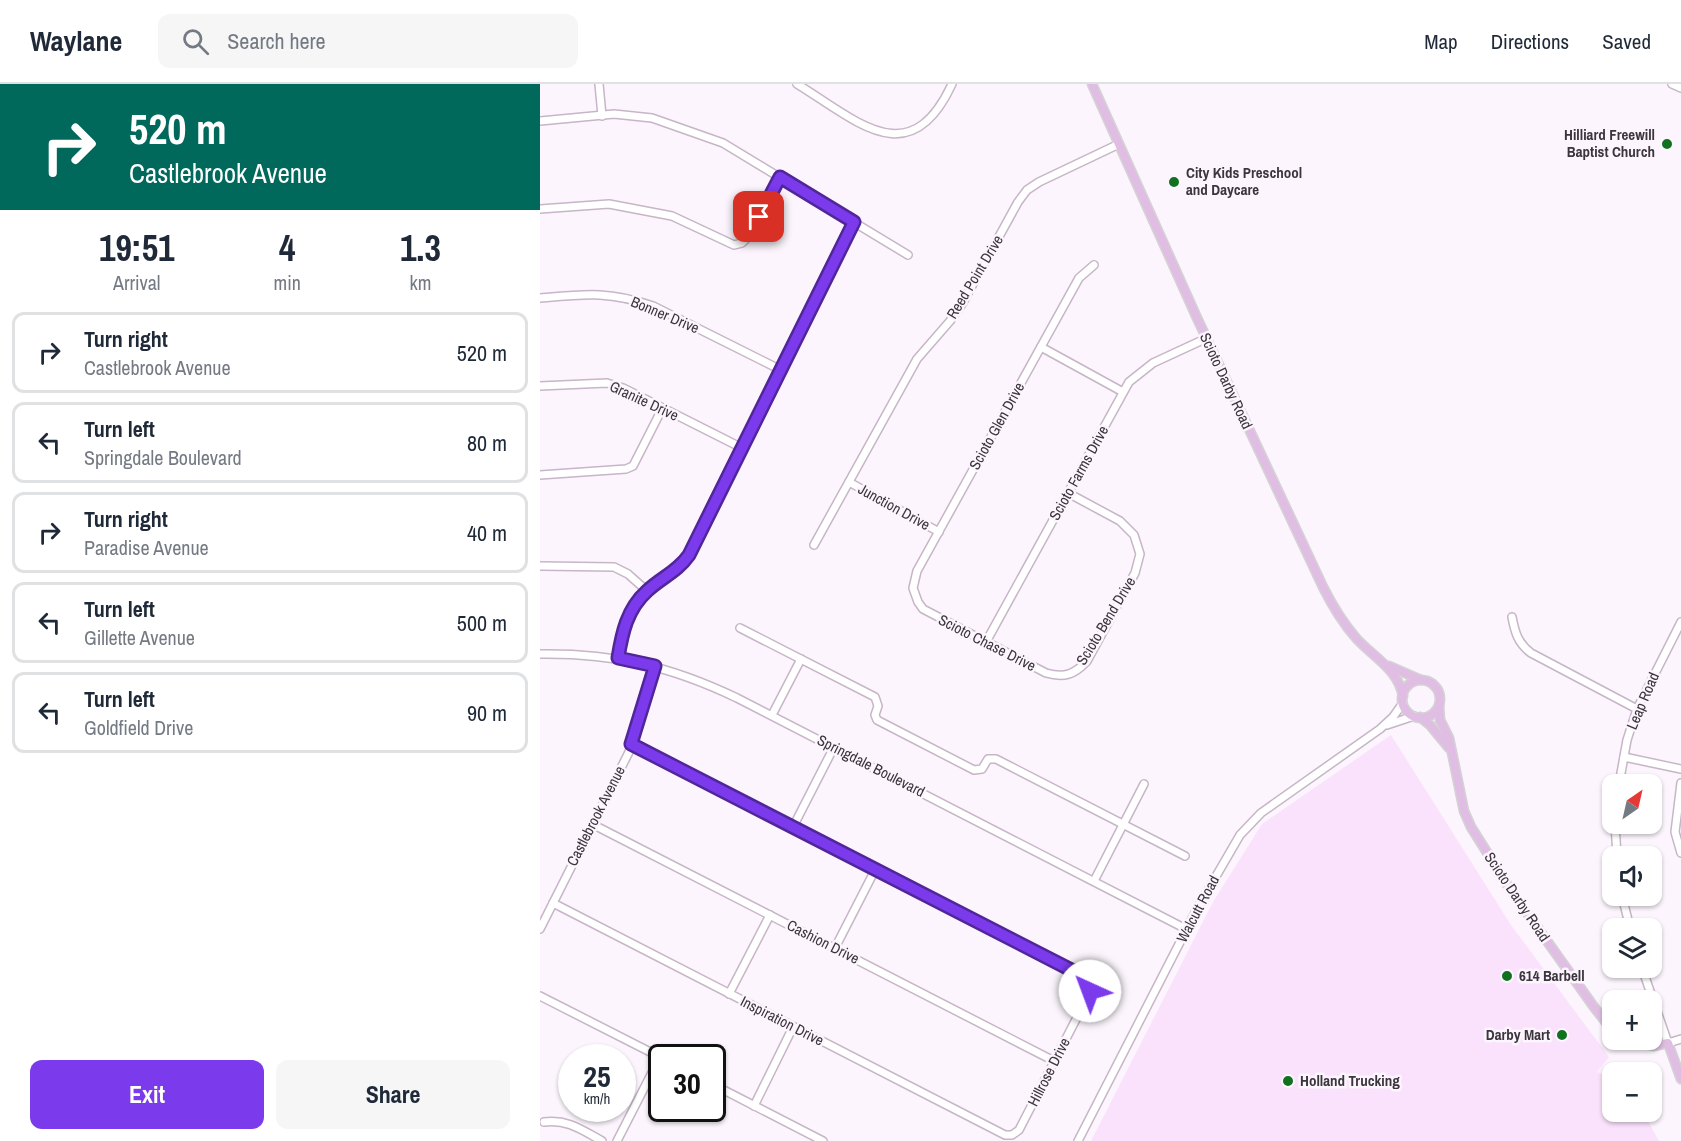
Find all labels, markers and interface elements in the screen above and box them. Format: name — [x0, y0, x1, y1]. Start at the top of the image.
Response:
search box — [158, 14, 578, 68]
text: Waylane — [30, 22, 122, 60]
icon: search — [179, 25, 212, 58]
text: Search here — [227, 26, 326, 56]
text: Map — [1424, 27, 1458, 56]
text: Directions — [1491, 27, 1569, 56]
text: Saved — [1602, 27, 1651, 56]
text: 520 m — [129, 101, 227, 157]
icon: right — [30, 108, 108, 186]
place label: Hilliard Freewill Baptist Church — [1564, 124, 1655, 162]
marker: Hilliard Freewill Baptist Church — [1660, 137, 1674, 151]
text: Castlebrook Avenue — [129, 155, 327, 191]
place label: City Kids Preschool and Daycare — [1186, 162, 1302, 200]
marker: City Kids Preschool and Daycare — [1167, 175, 1181, 189]
pin — [733, 191, 784, 242]
icon: arrive — [742, 200, 775, 233]
text: 19:51 — [99, 224, 175, 272]
text: 4 — [279, 224, 295, 272]
text: 1.3 — [400, 224, 441, 272]
street label: Reed Point Drive — [941, 231, 1008, 323]
text: Arrival — [113, 269, 160, 296]
text: min — [274, 269, 301, 296]
text: km — [409, 269, 431, 296]
street label: Bonner Drive — [628, 291, 703, 338]
text: Turn right — [84, 324, 168, 354]
street label: Scioto Darby Road — [1195, 329, 1258, 432]
icon: right — [33, 336, 66, 369]
text: 520 m — [457, 338, 507, 368]
text: Castlebrook Avenue — [84, 354, 231, 381]
street label: Granite Drive — [606, 375, 682, 426]
street label: Scioto Glen Drive — [964, 378, 1029, 473]
text: Turn left — [84, 414, 155, 444]
street label: Scioto Farms Drive — [1044, 421, 1113, 524]
icon: left — [33, 426, 66, 459]
text: 80 m — [467, 428, 507, 458]
text: Springdale Boulevard — [84, 444, 242, 471]
street label: Junction Drive — [854, 478, 934, 535]
text: Turn right — [84, 504, 168, 534]
icon: right — [33, 516, 66, 549]
text: 40 m — [467, 518, 507, 548]
text: Paradise Avenue — [84, 534, 209, 561]
street label: Scioto Bend Drive — [1071, 572, 1140, 669]
text: Turn left — [84, 594, 155, 624]
icon: left — [33, 606, 66, 639]
text: 500 m — [457, 608, 507, 638]
street label: Scioto Chase Drive — [935, 609, 1040, 676]
text: Gillette Avenue — [84, 624, 195, 651]
street label: Leap Road — [1621, 669, 1664, 733]
text: Turn left — [84, 684, 155, 714]
icon: left — [33, 696, 66, 729]
text: 90 m — [467, 698, 507, 728]
text: Goldfield Drive — [84, 714, 193, 741]
street label: Springdale Boulevard — [814, 729, 929, 802]
street label: Castlebrook Avenue — [561, 762, 630, 869]
north arrow — [1602, 774, 1662, 834]
map controls — [1602, 774, 1662, 1122]
button: sound — [1602, 846, 1662, 906]
street label: Scioto Darby Road — [1480, 848, 1555, 946]
street label: Walcutt Road — [1171, 871, 1224, 946]
street label: Cashion Drive — [783, 914, 863, 969]
button: layers — [1602, 918, 1662, 978]
position arrow — [1058, 959, 1122, 1023]
place label: 614 Barbell — [1519, 965, 1585, 986]
marker: 614 Barbell — [1500, 969, 1514, 983]
button: + — [1602, 990, 1662, 1050]
street label: Inspiration Drive — [737, 991, 828, 1051]
place label: Darby Mart — [1486, 1024, 1550, 1045]
marker: Darby Mart — [1555, 1028, 1569, 1042]
street label: Hillrose Drive — [1022, 1034, 1075, 1110]
speed limit sign: 30 — [648, 1044, 726, 1122]
text: 25 — [583, 1056, 611, 1096]
button: Exit — [30, 1060, 264, 1129]
button: Share — [276, 1060, 510, 1129]
button: − — [1602, 1062, 1662, 1122]
place label: Holland Trucking — [1300, 1070, 1400, 1091]
marker: Holland Trucking — [1281, 1074, 1295, 1088]
text: km/h — [584, 1088, 610, 1109]

